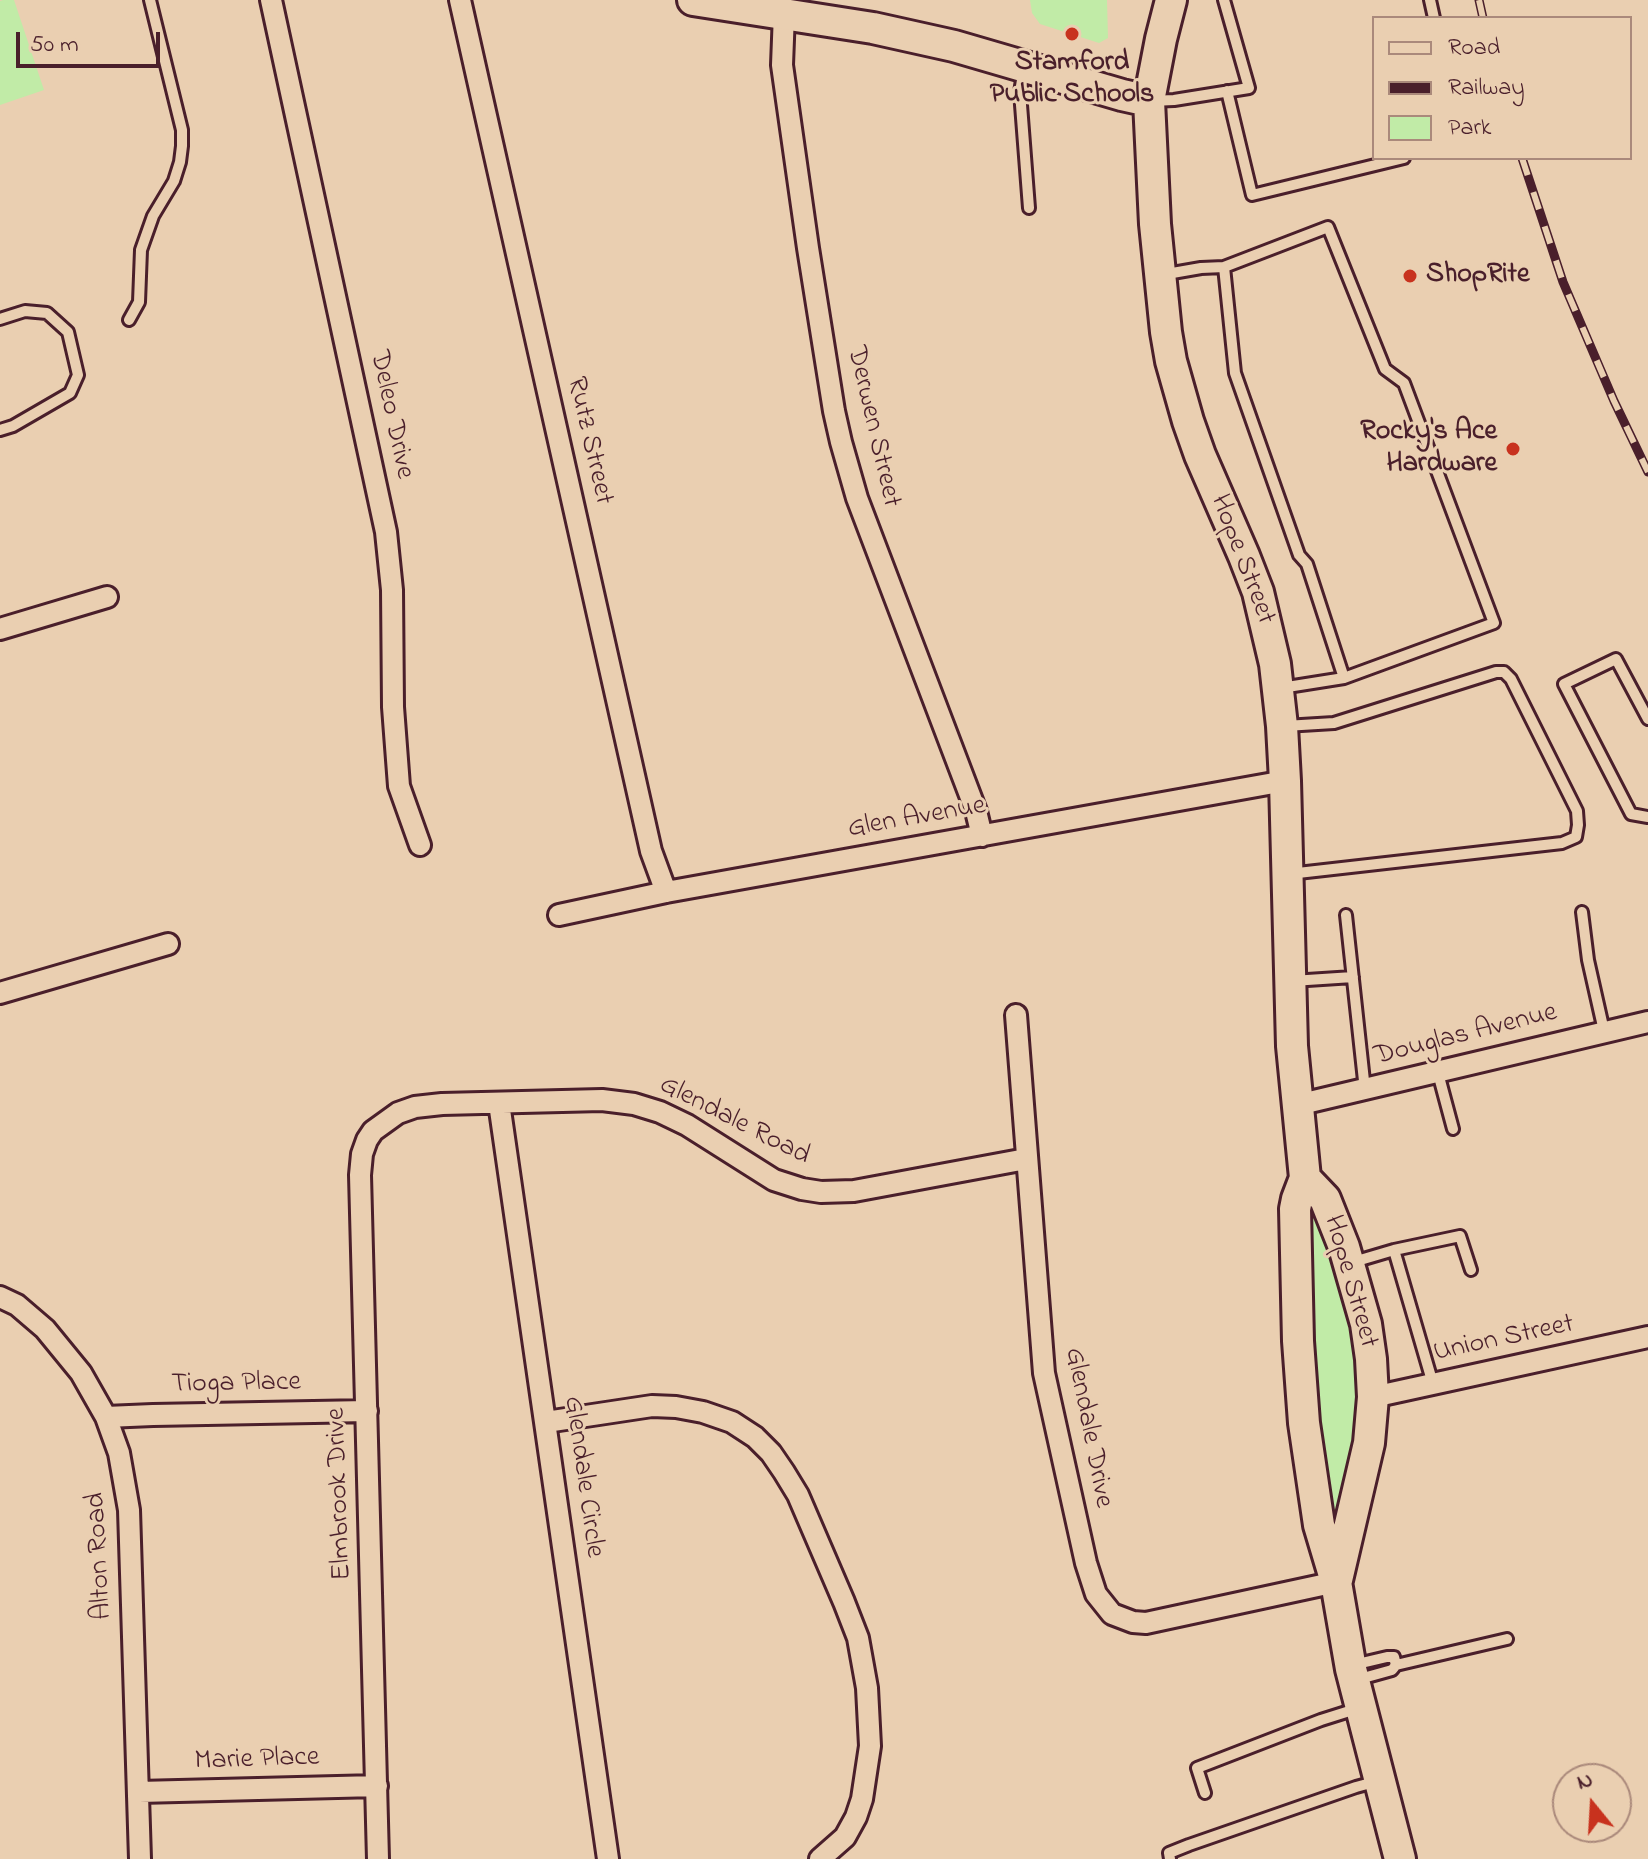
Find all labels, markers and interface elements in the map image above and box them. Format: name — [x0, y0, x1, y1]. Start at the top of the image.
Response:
scale bar — [20, 16, 164, 66]
legend — [1372, 16, 1632, 160]
marker: Stamford Public Schools — [1063, 25, 1081, 43]
text: 50 m — [30, 28, 79, 63]
text: Road — [1448, 31, 1500, 66]
place label: Stamford Public Schools — [990, 47, 1154, 113]
text: Railway — [1448, 71, 1525, 106]
text: Park — [1448, 111, 1491, 146]
place label: ShopRite — [1426, 259, 1530, 293]
marker: ShopRite — [1401, 267, 1419, 285]
street label: Derwen Street — [837, 343, 907, 511]
street label: Deleo Drive — [360, 348, 420, 482]
street label: Rutz Street — [557, 374, 619, 508]
place label: Rocky's Ace Hardware — [1360, 416, 1497, 482]
marker: Rocky's Ace Hardware — [1504, 440, 1522, 458]
street label: Hope Street — [1201, 490, 1281, 630]
street label: Glen Avenue — [845, 790, 989, 848]
street label: Douglas Avenue — [1371, 997, 1561, 1075]
street label: Glendale Road — [653, 1070, 815, 1174]
street label: Hope Street — [1314, 1212, 1384, 1352]
street label: Union Street — [1431, 1309, 1577, 1371]
street label: Glendale Drive — [1055, 1345, 1119, 1511]
street label: Tioga Place — [171, 1367, 301, 1403]
street label: Glendale Circle — [554, 1394, 610, 1560]
street label: Elmbrook Drive — [321, 1407, 361, 1581]
street label: Alton Road — [81, 1491, 121, 1621]
street label: Marie Place — [194, 1742, 320, 1780]
north arrow — [1552, 1763, 1632, 1843]
text: N — [1573, 1765, 1597, 1800]

